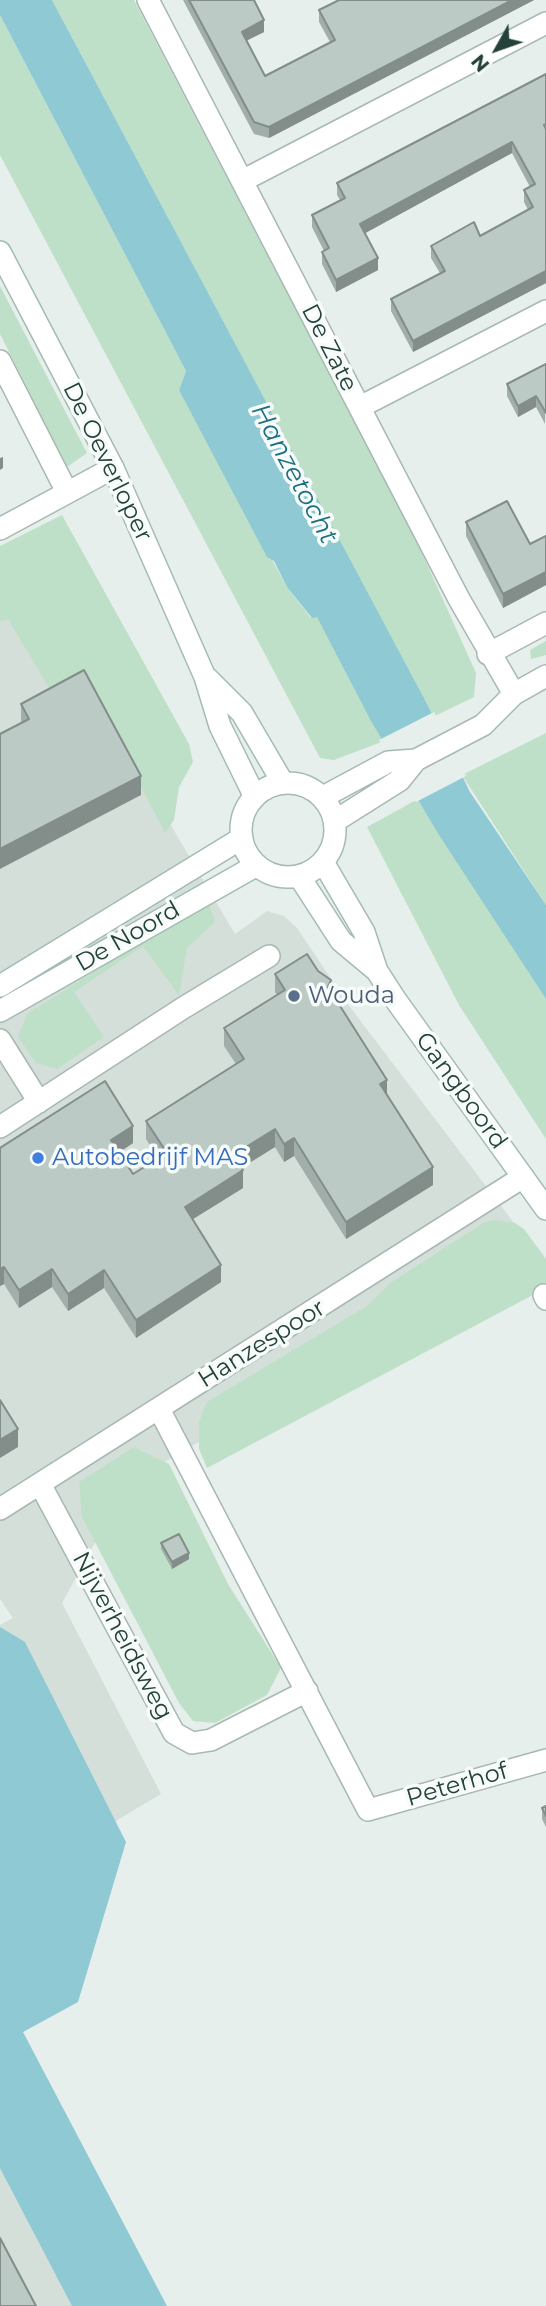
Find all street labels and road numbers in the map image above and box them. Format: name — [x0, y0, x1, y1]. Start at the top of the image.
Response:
street label: De Zate — [295, 300, 363, 396]
street label: De Oeverloper — [56, 378, 158, 546]
street label: De Noord — [71, 896, 185, 978]
street label: Gangboord — [409, 1027, 513, 1155]
street label: Hanzespoor — [193, 1294, 331, 1394]
street label: Nijverheidsweg — [66, 1547, 178, 1725]
street label: Peterhof — [403, 1757, 511, 1813]

